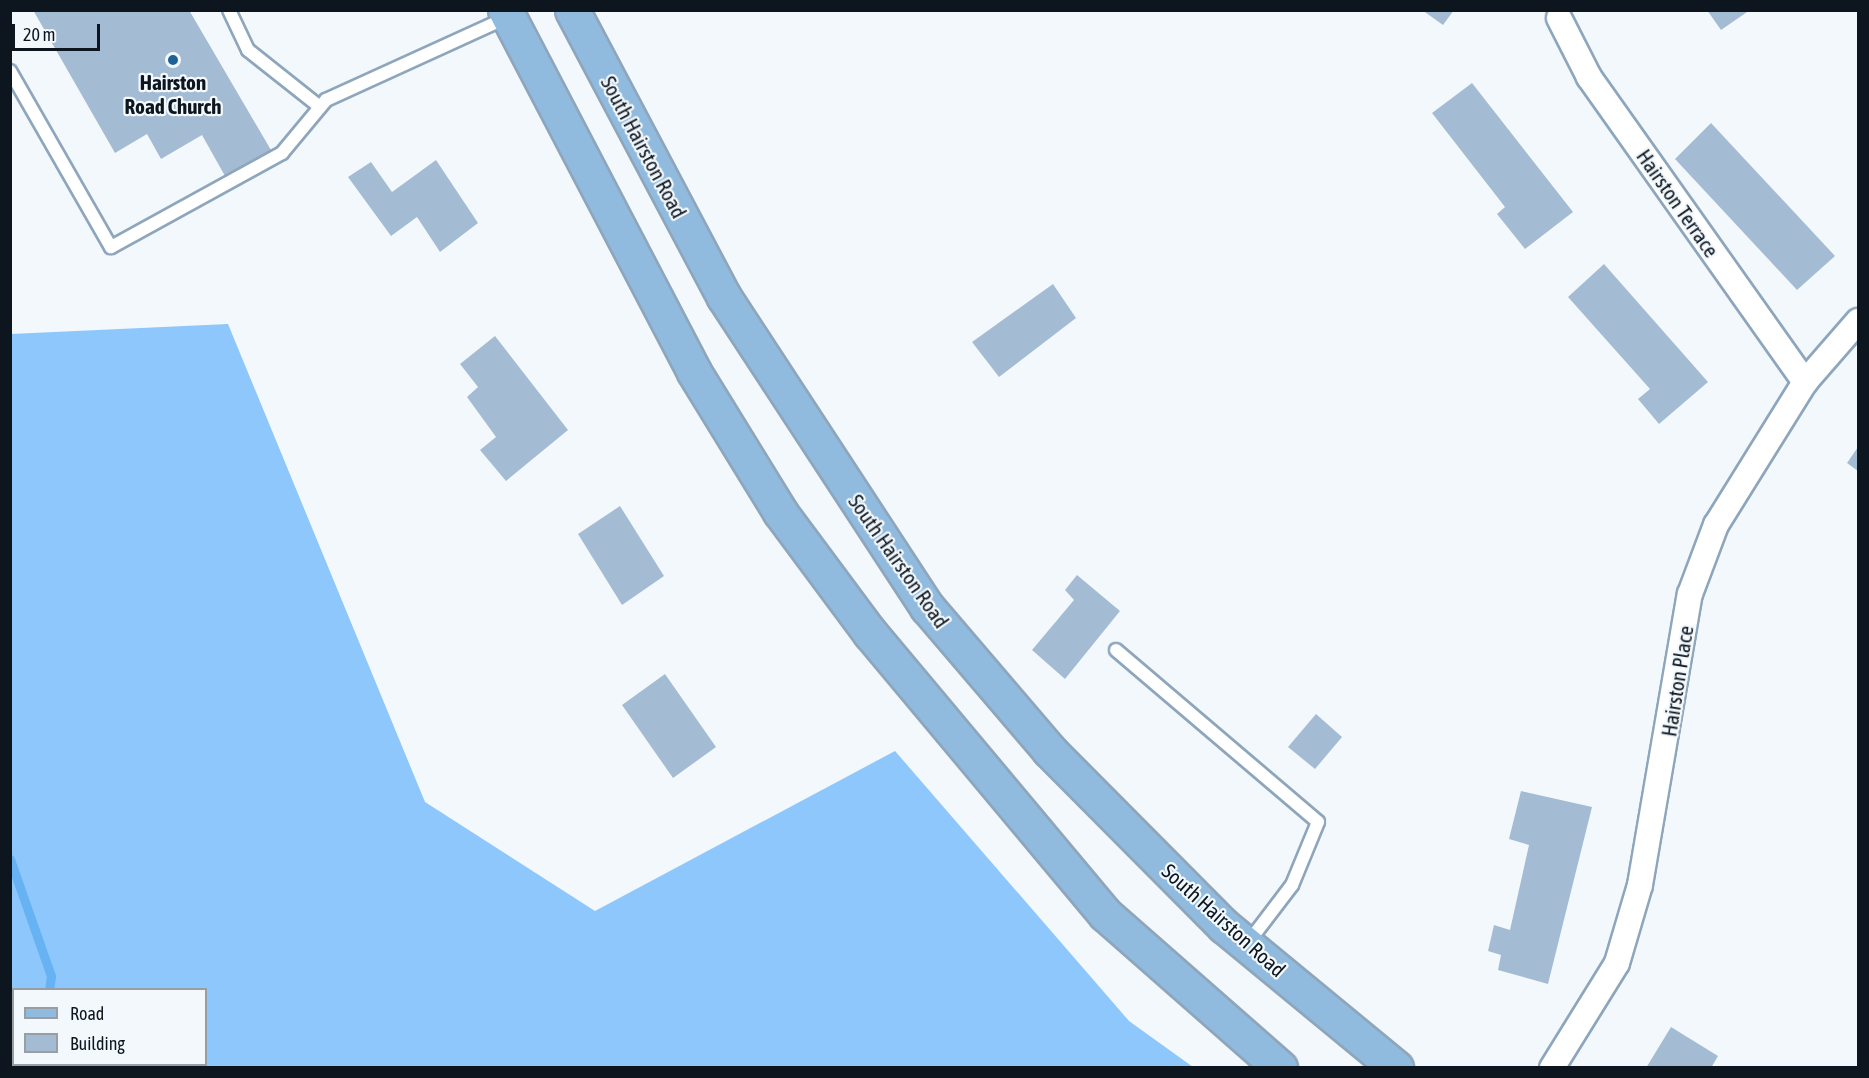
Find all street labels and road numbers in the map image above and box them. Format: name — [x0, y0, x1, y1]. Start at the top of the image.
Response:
street label: South Hairston Road — [596, 72, 692, 222]
street label: Hairston Terrace — [1632, 144, 1724, 262]
street label: South Hairston Road — [844, 489, 954, 633]
street label: Hairston Place — [1656, 624, 1698, 738]
street label: South Hairston Road — [1157, 858, 1291, 982]

